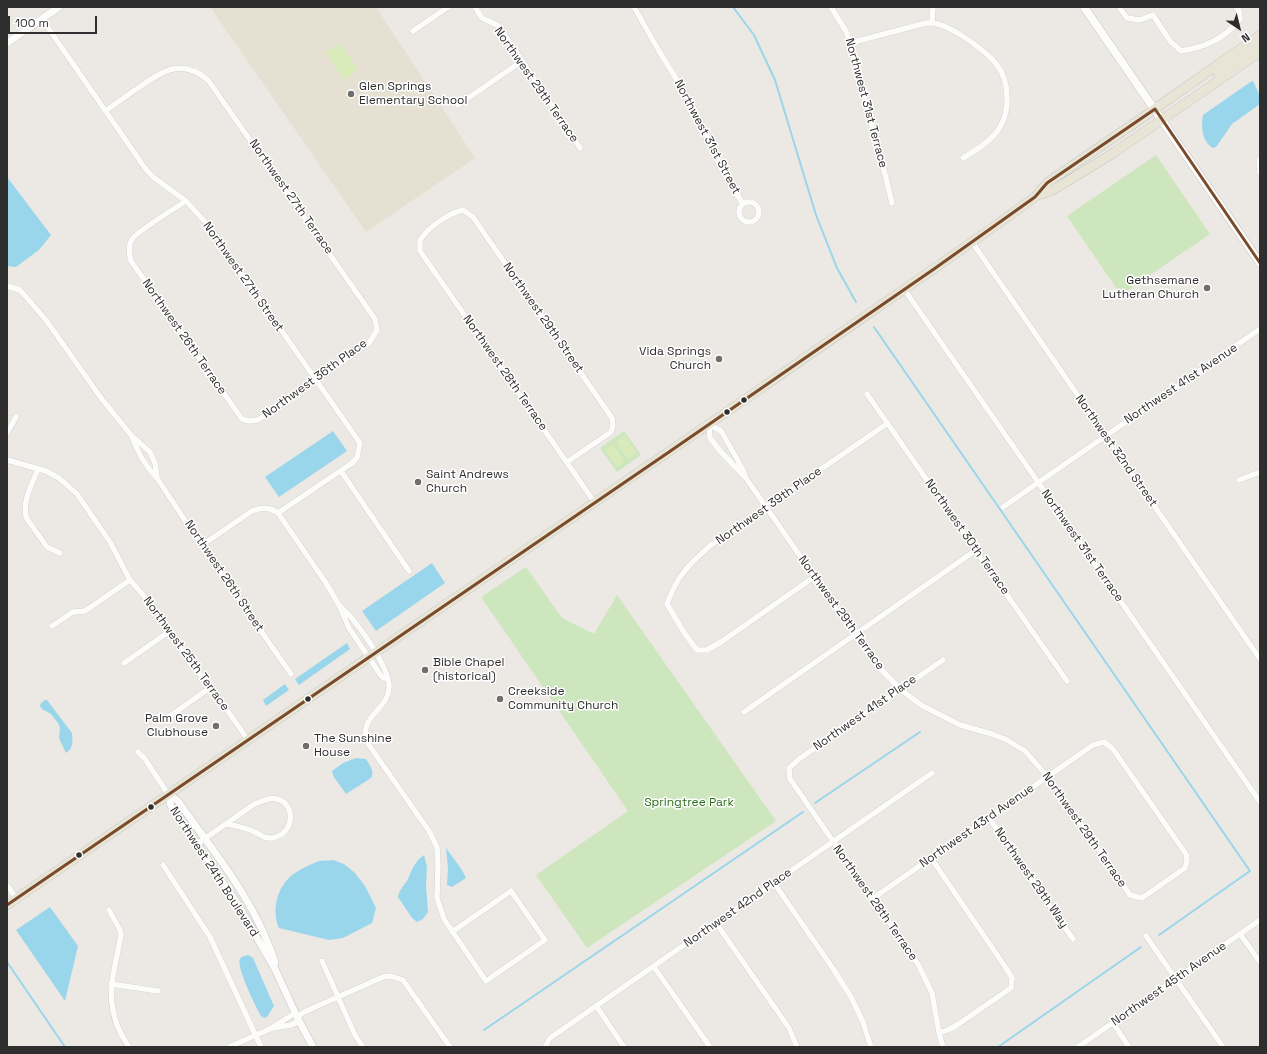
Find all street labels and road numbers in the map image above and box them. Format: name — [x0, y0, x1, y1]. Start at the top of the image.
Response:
street label: Northwest 29th Terrace — [491, 25, 581, 145]
street label: Northwest 31st Terrace — [842, 37, 890, 169]
street label: Northwest 31st Street — [671, 77, 743, 197]
street label: Northwest 27th Terrace — [246, 137, 336, 257]
street label: Northwest 27th Street — [200, 219, 286, 335]
street label: Northwest 29th Street — [499, 260, 587, 376]
street label: Northwest 26th Terrace — [139, 277, 229, 397]
street label: Northwest 28th Terrace — [460, 313, 550, 433]
street label: Northwest 36th Place — [260, 336, 370, 422]
street label: Northwest 41st Avenue — [1122, 341, 1240, 427]
street label: Northwest 32nd Street — [1072, 392, 1160, 510]
street label: Northwest 39th Place — [713, 464, 825, 548]
street label: Northwest 30th Terrace — [922, 476, 1012, 598]
street label: Northwest 31st Terrace — [1038, 487, 1126, 605]
street label: Northwest 26th Street — [181, 518, 267, 634]
street label: Northwest 29th Terrace — [795, 553, 887, 673]
street label: Northwest 25th Terrace — [140, 594, 232, 714]
street label: Northwest 41st Place — [811, 672, 919, 754]
street label: Northwest 29th Terrace — [1039, 770, 1129, 890]
street label: Northwest 43rd Avenue — [917, 781, 1037, 871]
street label: Northwest 24th Boulevard — [167, 804, 261, 940]
street label: Northwest 29th Way — [991, 825, 1071, 931]
street label: Northwest 28th Terrace — [830, 843, 920, 963]
street label: Northwest 42nd Place — [681, 865, 795, 951]
street label: Northwest 45th Avenue — [1109, 939, 1229, 1029]

